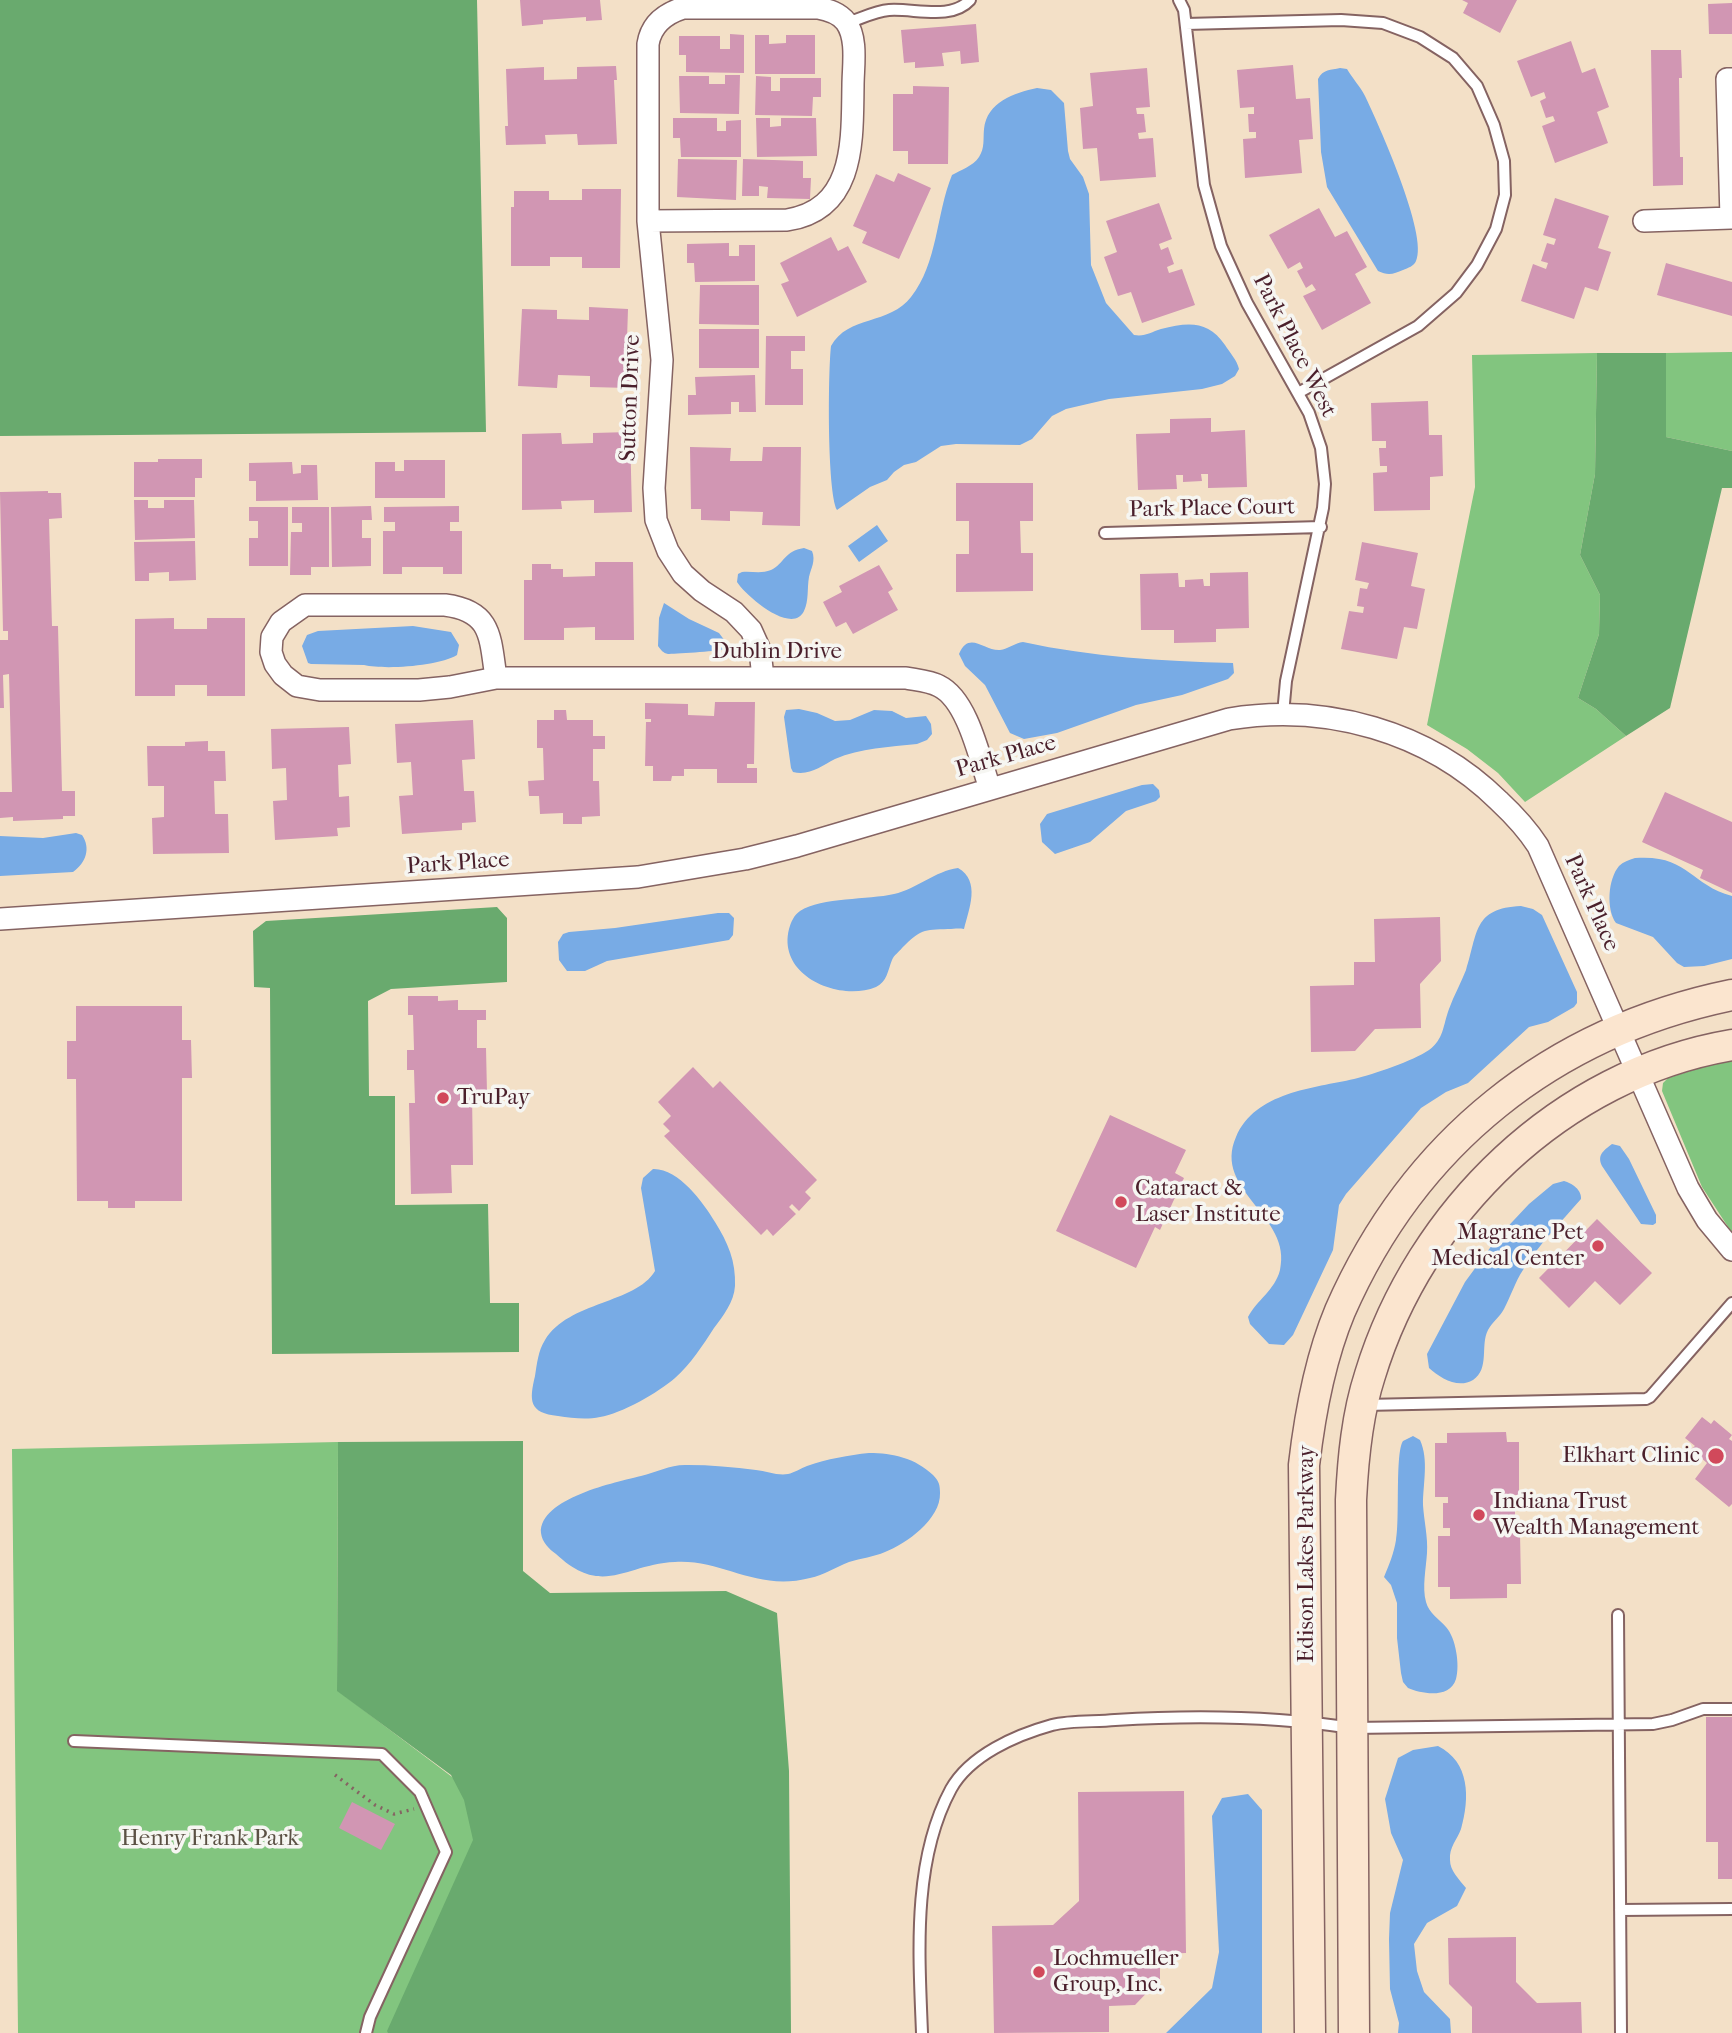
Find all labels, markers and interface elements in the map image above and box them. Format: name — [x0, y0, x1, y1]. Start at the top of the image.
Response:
street label: Park Place West — [1246, 270, 1342, 422]
street label: Sutton Drive — [615, 334, 647, 462]
street label: Park Place Court — [1129, 494, 1295, 524]
street label: Dublin Drive — [712, 638, 842, 666]
street label: Park Place — [953, 730, 1059, 784]
street label: Park Place — [406, 847, 510, 881]
street label: Park Place — [1557, 850, 1625, 956]
place label: TruPay — [457, 1084, 530, 1112]
marker: TruPay — [435, 1090, 451, 1106]
place label: Cataract & Laser Institute — [1135, 1175, 1281, 1229]
marker: Cataract & Laser Institute — [1113, 1194, 1129, 1210]
place label: Magrane Pet Medical Center — [1431, 1219, 1584, 1273]
marker: Magrane Pet Medical Center — [1590, 1238, 1606, 1254]
place label: Elkhart Clinic — [1562, 1442, 1700, 1470]
street label: Edison Lakes Parkway — [1293, 1445, 1321, 1663]
marker: Elkhart Clinic — [1706, 1446, 1726, 1466]
place label: Indiana Trust Wealth Management — [1493, 1488, 1699, 1542]
marker: Indiana Trust Wealth Management — [1471, 1507, 1487, 1523]
park label: Henry Frank Park — [121, 1825, 299, 1853]
place label: Lochmueller Group, Inc. — [1053, 1945, 1178, 1999]
marker: Lochmueller Group, Inc. — [1031, 1964, 1047, 1980]

